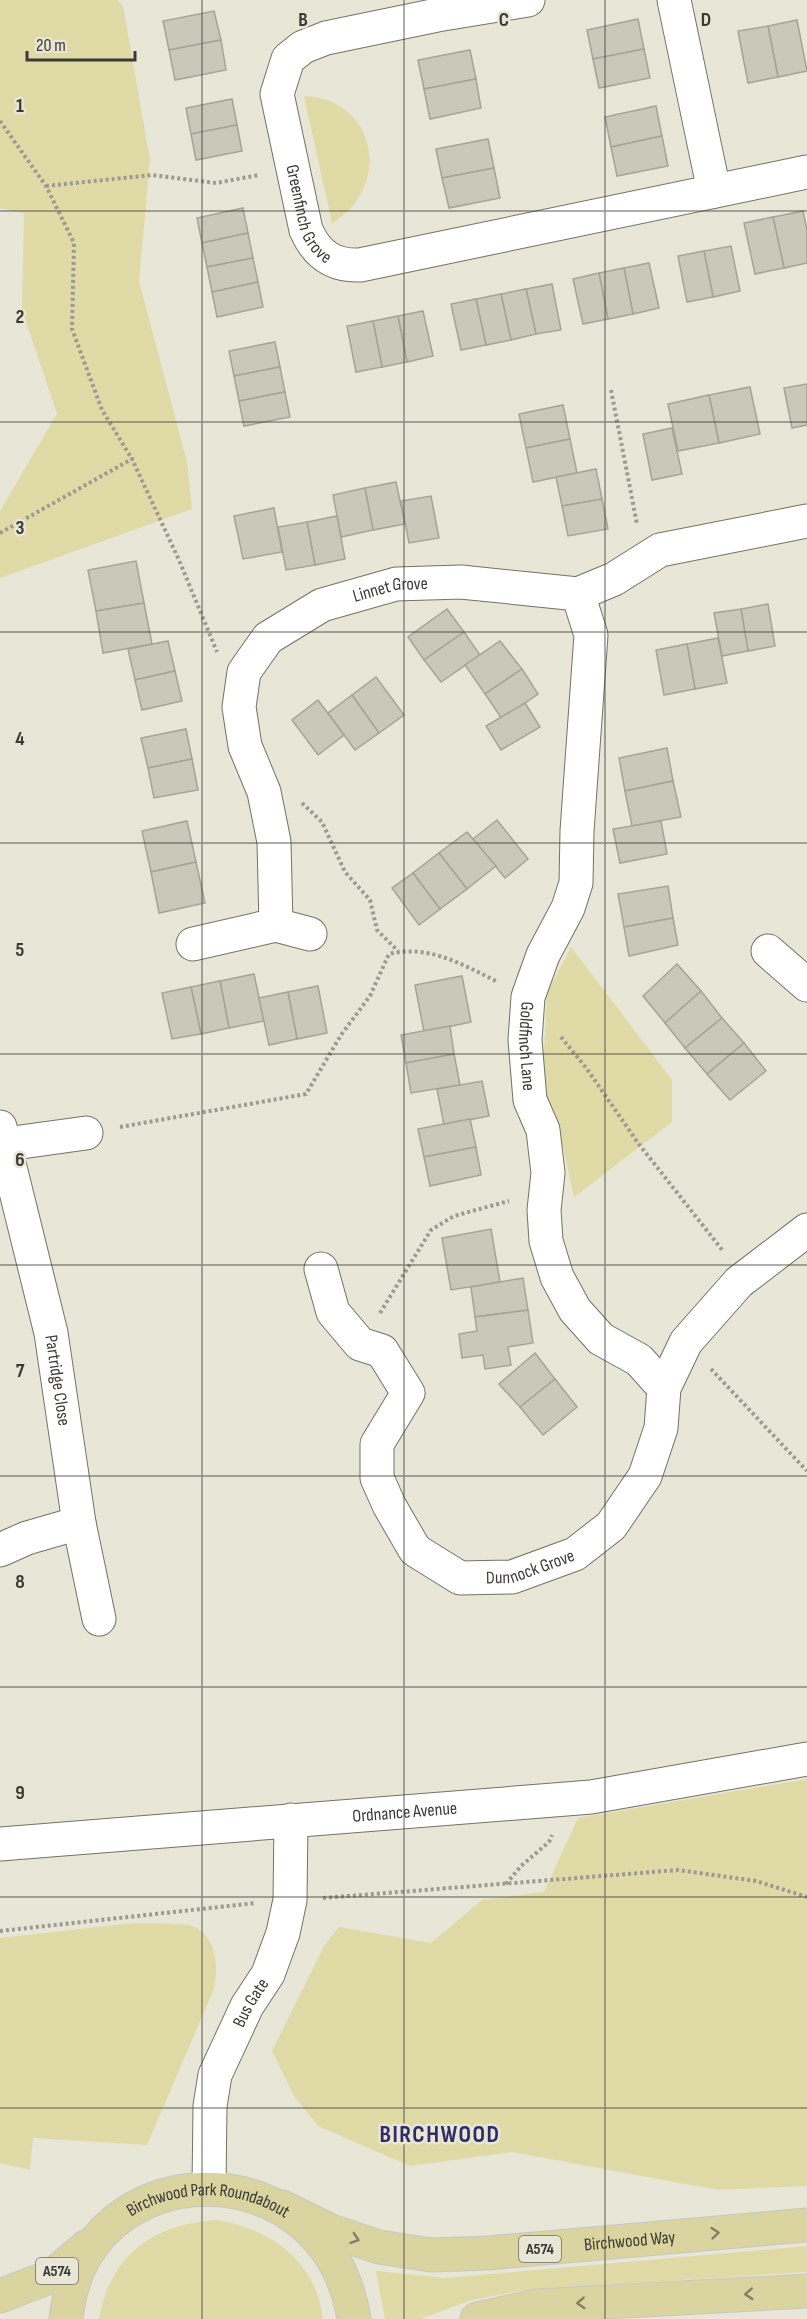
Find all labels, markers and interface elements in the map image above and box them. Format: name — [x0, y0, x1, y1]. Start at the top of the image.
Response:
text: B — [298, 8, 308, 32]
text: C — [499, 8, 509, 32]
text: D — [701, 8, 711, 32]
scale bar — [27, 24, 135, 62]
text: 20 m — [36, 35, 66, 56]
text: 1 — [16, 94, 24, 118]
street label: Greenfinch Grove — [282, 163, 336, 268]
text: 2 — [16, 305, 24, 329]
text: 3 — [16, 516, 25, 540]
street label: Linnet Grove — [350, 573, 428, 606]
text: 4 — [15, 727, 25, 751]
text: 5 — [16, 938, 25, 962]
street label: Goldfinch Lane — [514, 1001, 540, 1092]
text: 6 — [15, 1148, 25, 1172]
street label: Partridge Close — [41, 1333, 75, 1427]
text: 7 — [16, 1359, 25, 1383]
street label: Dunnock Grove — [486, 1545, 577, 1588]
text: 8 — [15, 1570, 25, 1594]
text: 9 — [15, 1781, 25, 1805]
street label: Ordnance Avenue — [352, 1797, 458, 1826]
street label: Bus Gate — [228, 1974, 273, 2031]
district label: BIRCHWOOD — [380, 2120, 500, 2149]
text: Birchwood Park Roundabout — [123, 2179, 294, 2222]
street label: Birchwood Park Roundabout — [125, 2207, 293, 2229]
street label: Birchwood Way — [583, 2226, 676, 2255]
one-way arrow — [710, 2227, 719, 2240]
one-way arrow — [349, 2231, 360, 2244]
road number: A574 — [519, 2236, 561, 2262]
road number: A574 — [36, 2258, 78, 2284]
one-way arrow — [744, 2288, 753, 2301]
one-way arrow — [577, 2297, 586, 2310]

